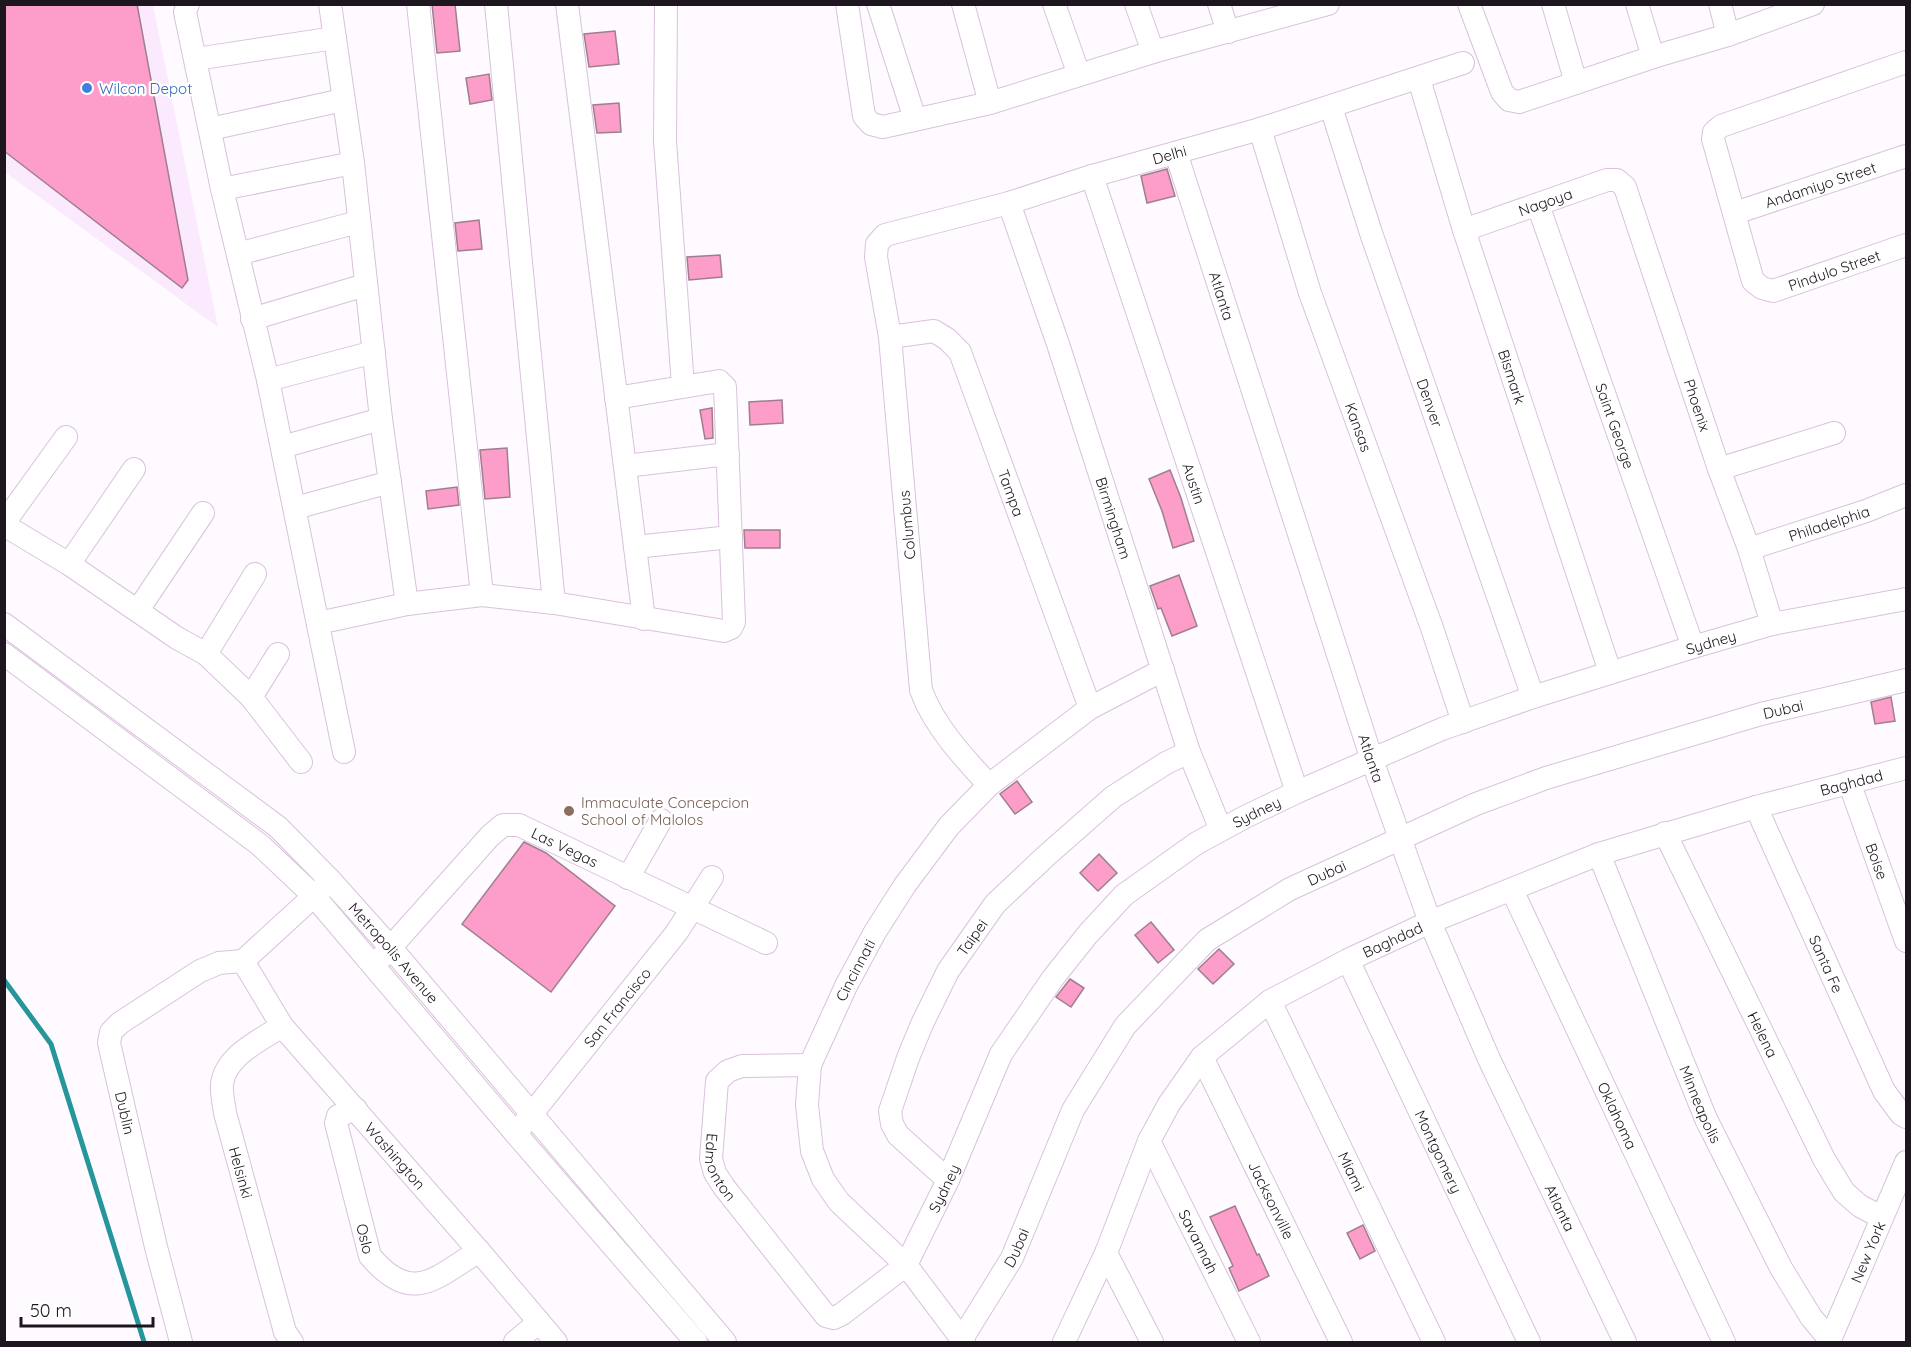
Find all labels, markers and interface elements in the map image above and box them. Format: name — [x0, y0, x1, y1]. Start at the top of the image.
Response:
place label: Wilcon Depot — [99, 79, 192, 98]
marker: Wilcon Depot — [80, 81, 94, 95]
street label: Delhi — [1150, 141, 1189, 168]
street label: Andamiyo Street — [1762, 157, 1878, 212]
street label: Nagoya — [1516, 183, 1575, 220]
street label: Pindulo Street — [1785, 245, 1883, 295]
street label: Atlanta — [1205, 269, 1239, 323]
street label: Bismark — [1495, 347, 1530, 407]
street label: Denver — [1413, 376, 1448, 430]
street label: Phoenix — [1680, 376, 1715, 434]
street label: Saint George — [1592, 380, 1639, 471]
street label: Kansas — [1341, 400, 1376, 454]
street label: Austin — [1179, 460, 1210, 506]
street label: Tampa — [994, 467, 1029, 519]
street label: Birmingham — [1092, 475, 1136, 561]
street label: Columbus — [895, 490, 919, 560]
street label: Philadelphia — [1786, 501, 1872, 545]
street label: Sydney — [1683, 625, 1738, 658]
street label: Dubai — [1761, 695, 1805, 723]
street label: Atlanta — [1355, 731, 1389, 785]
street label: Baghdad — [1818, 765, 1885, 799]
street label: Sydney — [1229, 792, 1284, 832]
place label: Immaculate Concepcion School of Malolos — [581, 793, 749, 829]
marker: Immaculate Concepcion School of Malolos — [562, 804, 576, 818]
street label: Las Vegas — [528, 823, 601, 871]
street label: Boise — [1862, 840, 1893, 882]
street label: Dubai — [1304, 855, 1349, 889]
street label: Metropolis Avenue — [345, 898, 443, 1007]
street label: Taipei — [952, 915, 991, 959]
street label: Baghdad — [1359, 917, 1425, 962]
street label: Santa Fe — [1805, 932, 1848, 996]
street label: Cincinnati — [831, 936, 879, 1004]
street label: San Francisco — [579, 963, 655, 1051]
street label: Helena — [1744, 1008, 1782, 1060]
street label: Minneapolis — [1676, 1063, 1726, 1146]
street label: Oklahoma — [1594, 1079, 1642, 1152]
street label: Dublin — [111, 1090, 139, 1136]
street label: Montgomery — [1411, 1107, 1467, 1196]
street label: Washington — [361, 1118, 430, 1193]
street label: Edmonton — [701, 1133, 741, 1204]
street label: Helsinki — [225, 1144, 257, 1200]
street label: Miami — [1334, 1148, 1369, 1194]
street label: Jacksonville — [1245, 1158, 1299, 1242]
street label: Sydney — [924, 1161, 963, 1216]
street label: Atlanta — [1541, 1181, 1580, 1234]
street label: Savannah — [1175, 1206, 1223, 1277]
street label: New York — [1846, 1218, 1889, 1286]
street label: Oslo — [353, 1221, 379, 1256]
street label: Dubai — [999, 1225, 1033, 1271]
scale bar — [21, 1290, 153, 1328]
text: 50 m — [30, 1299, 72, 1322]

